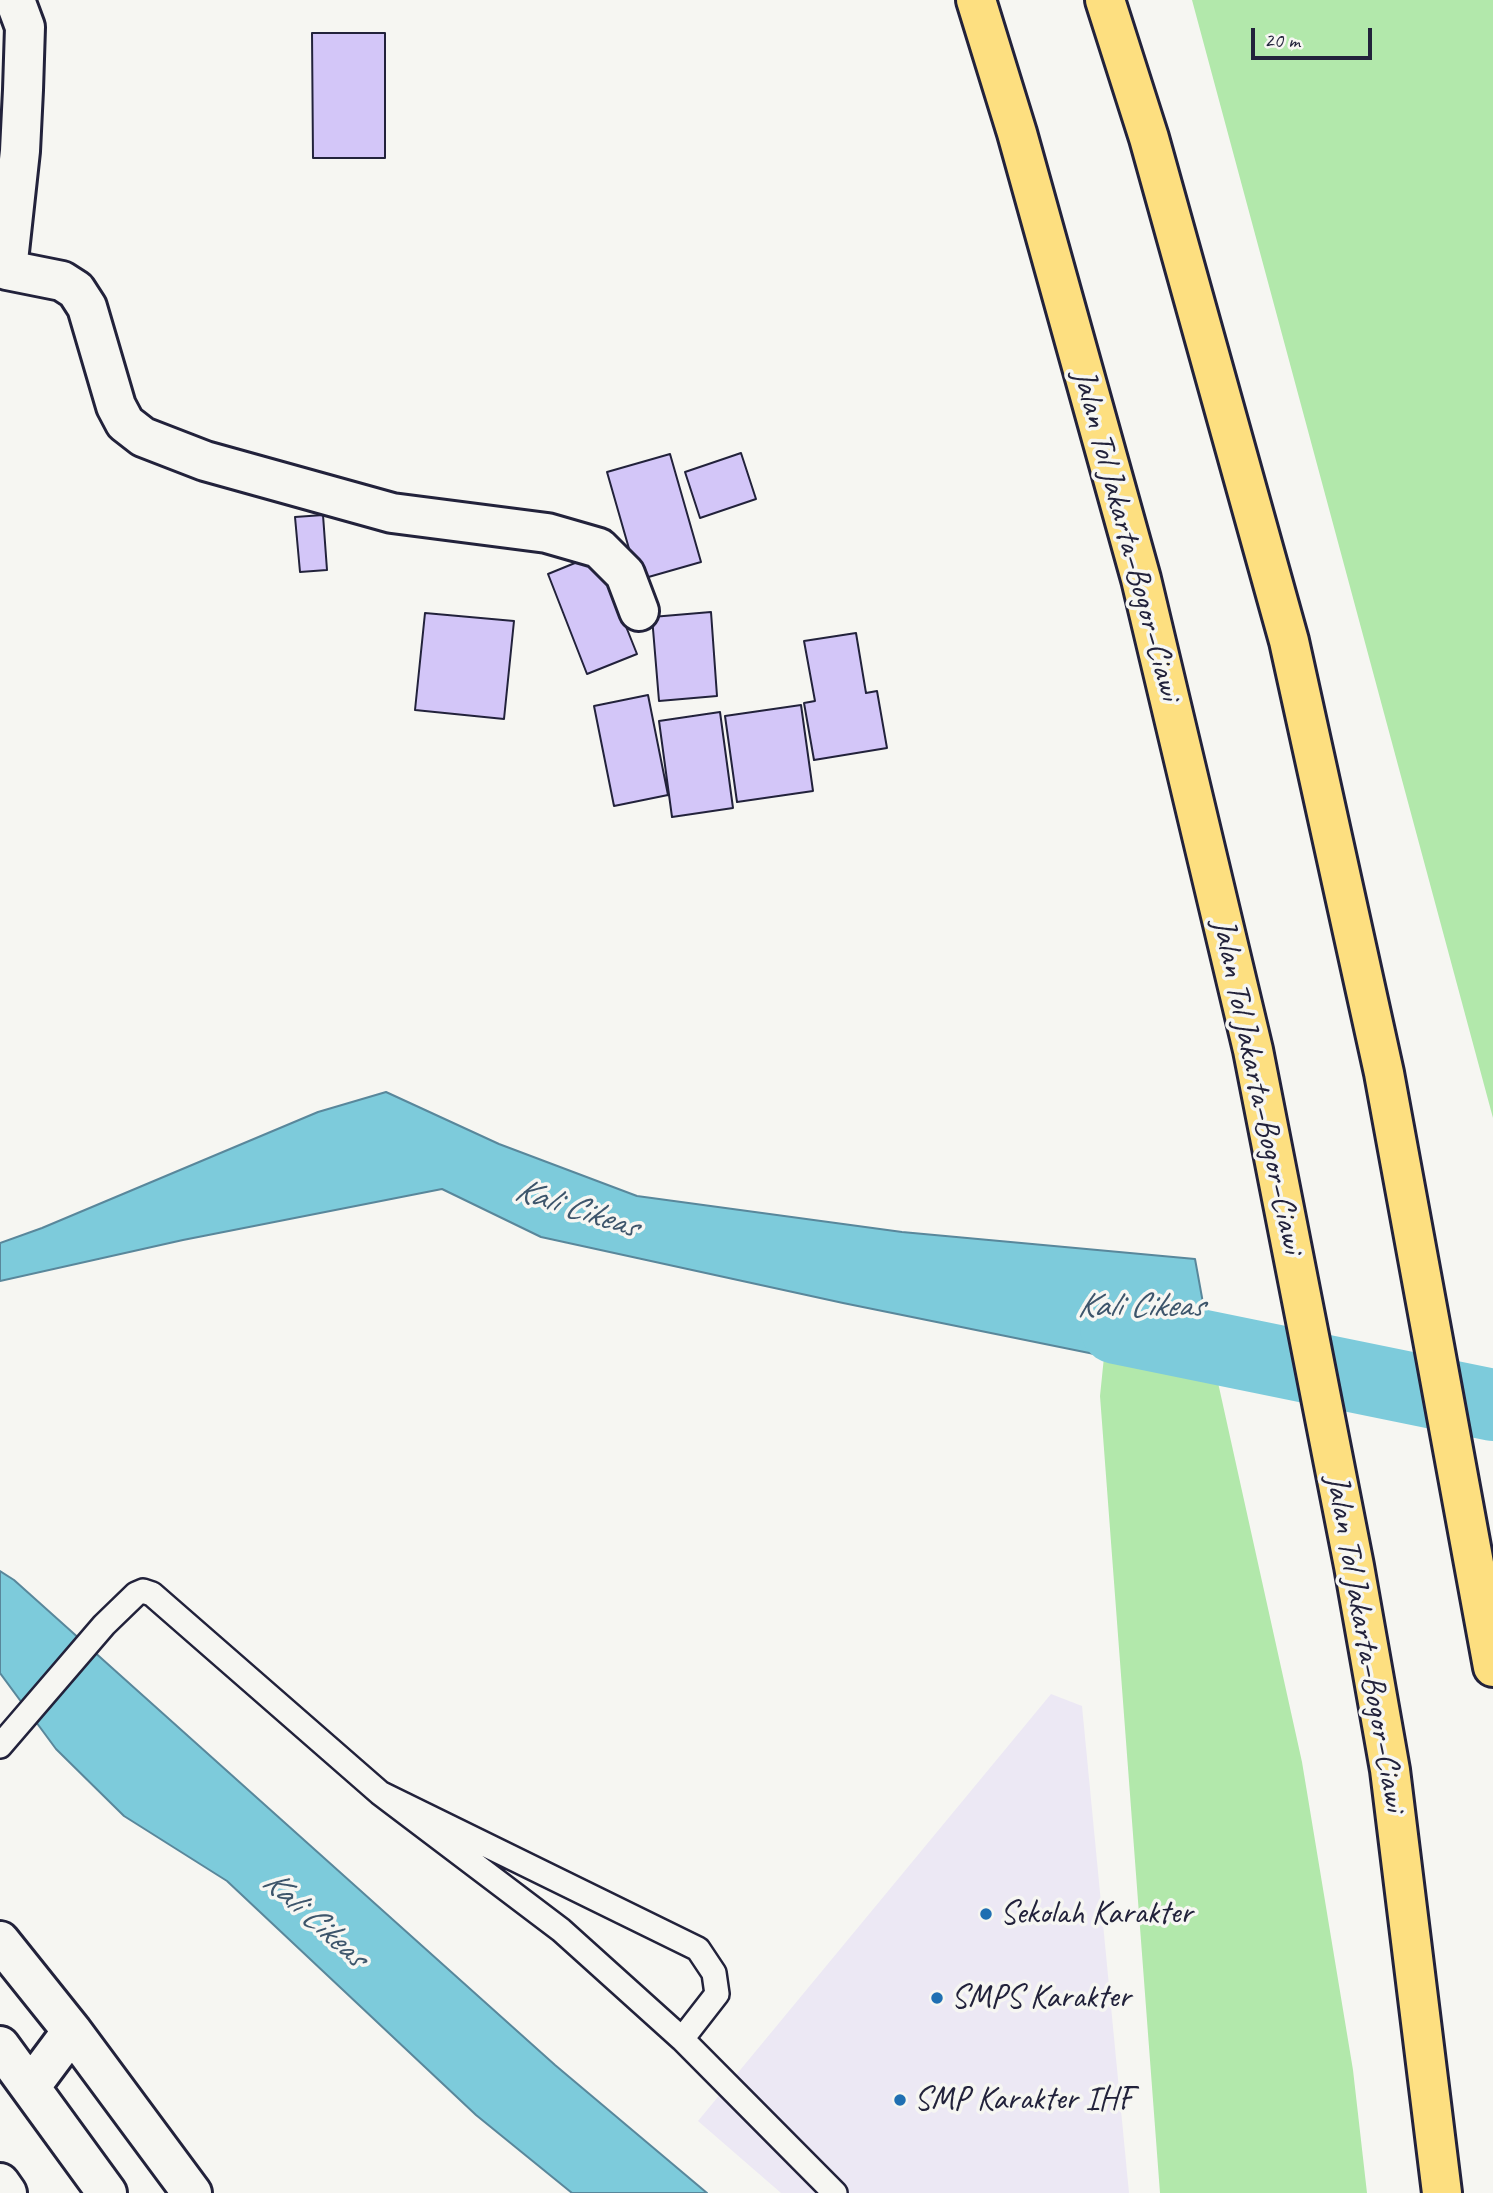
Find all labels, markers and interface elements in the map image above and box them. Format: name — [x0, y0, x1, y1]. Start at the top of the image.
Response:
scale bar — [1255, 14, 1376, 58]
text: 20 m — [1264, 27, 1300, 53]
street label: Jalan Tol Jakarta–Bogor–Ciawi — [1063, 365, 1189, 705]
street label: Jalan Tol Jakarta–Bogor–Ciawi — [1202, 915, 1312, 1257]
water label: Kali Cikeas — [510, 1170, 642, 1248]
water label: Kali Cikeas — [1077, 1286, 1203, 1328]
street label: Jalan Tol Jakarta–Bogor–Ciawi — [1316, 1472, 1414, 1814]
water label: Kali Cikeas — [253, 1861, 375, 1977]
place label: Sekolah Karakter — [1000, 1894, 1192, 1934]
marker: Sekolah Karakter — [978, 1906, 994, 1922]
place label: SMPS Karakter — [951, 1978, 1130, 2018]
marker: SMPS Karakter — [929, 1990, 945, 2006]
place label: SMP Karakter IHF — [914, 2080, 1132, 2120]
marker: SMP Karakter IHF — [892, 2092, 908, 2108]

